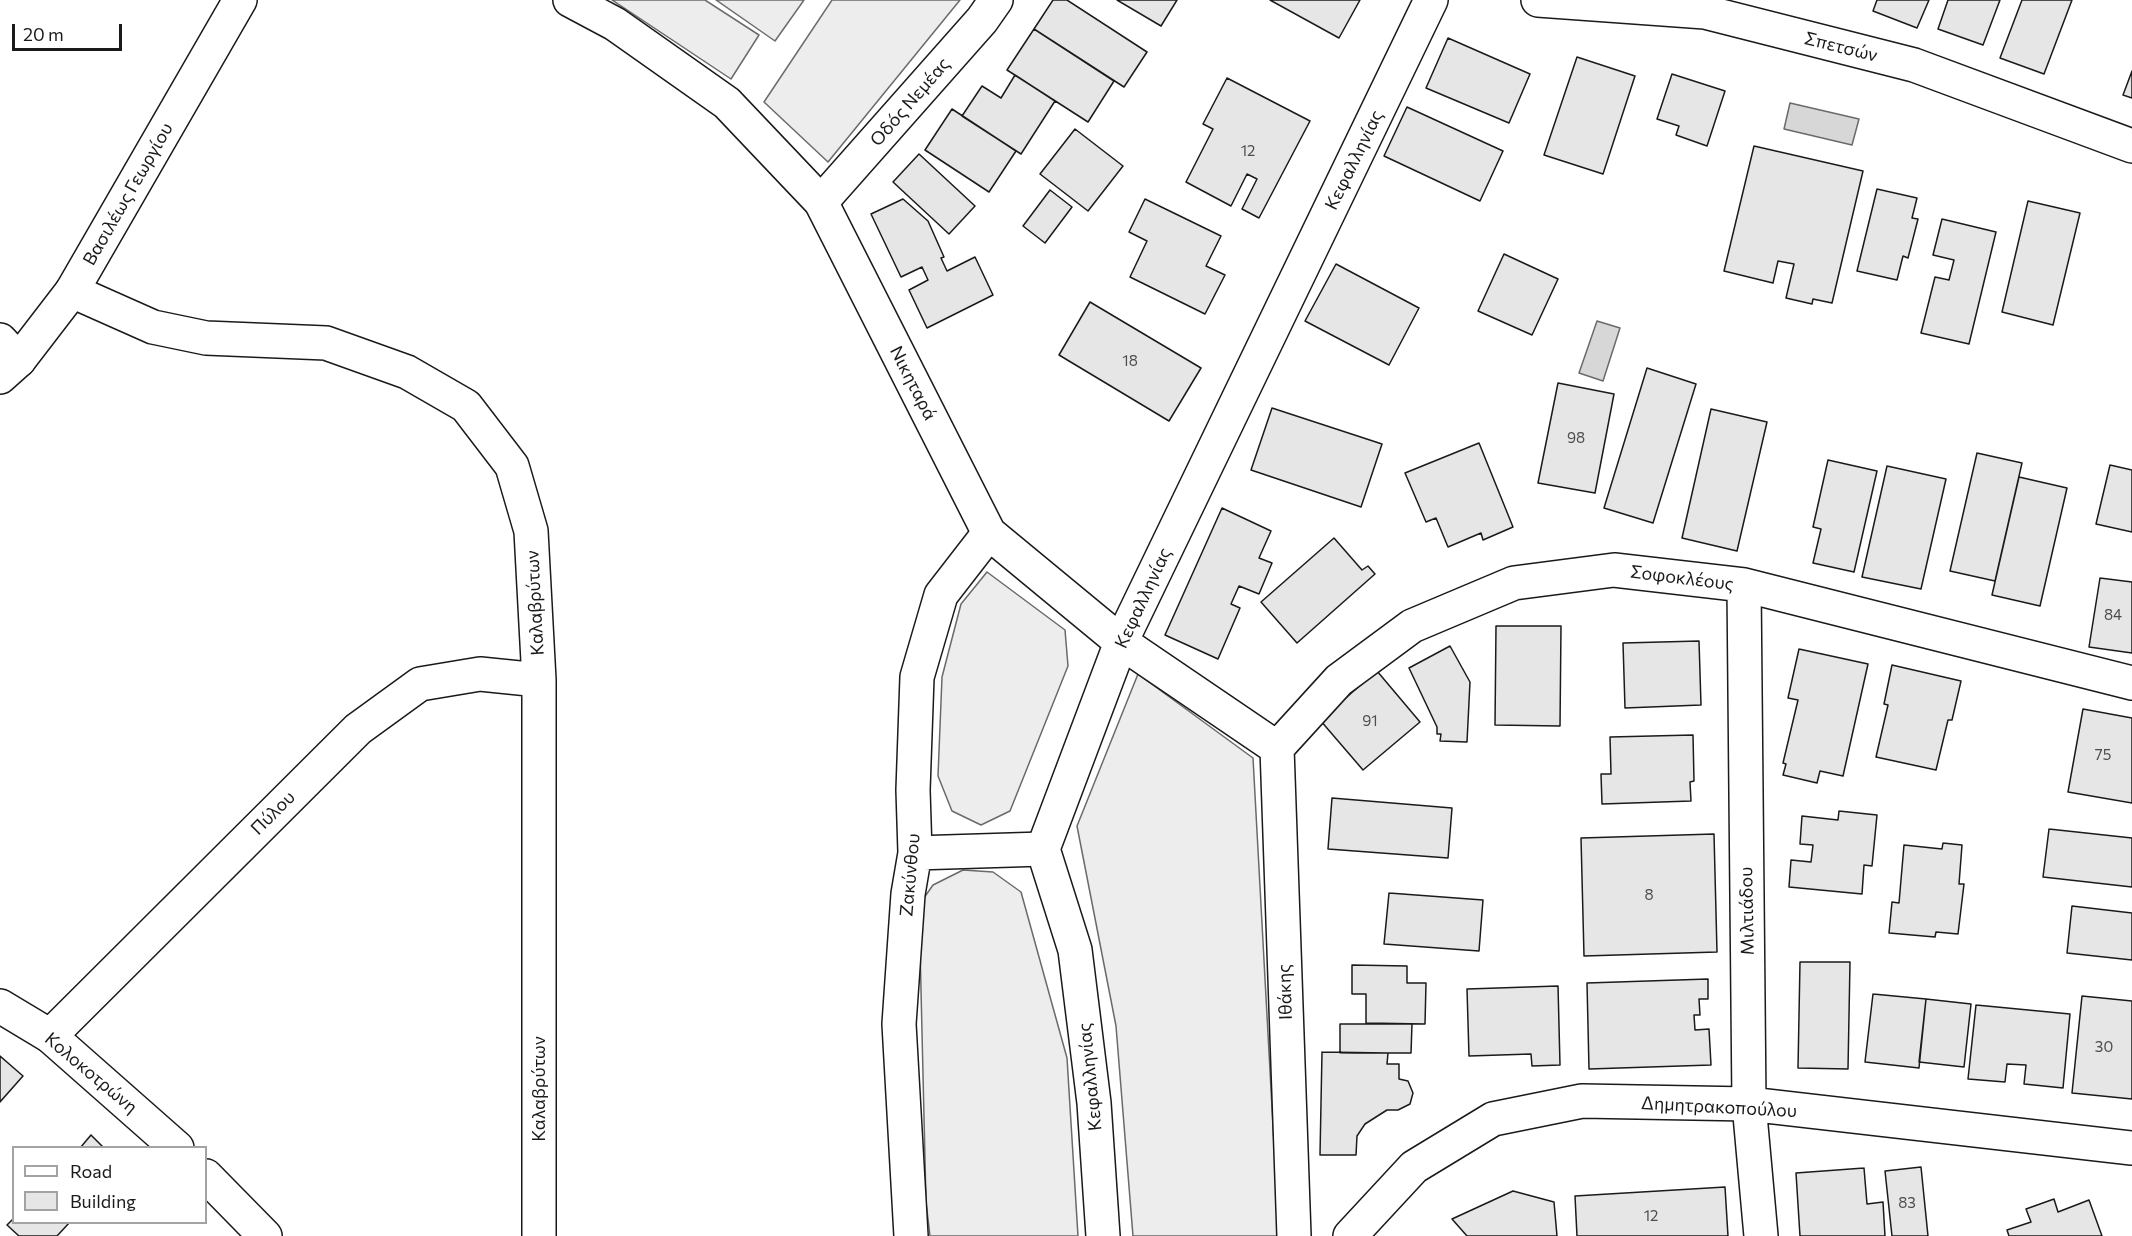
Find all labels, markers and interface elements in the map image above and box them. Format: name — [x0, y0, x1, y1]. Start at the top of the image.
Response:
scale bar — [15, 12, 124, 50]
text: 20 m — [23, 23, 64, 45]
street label: Σπετσών — [1802, 28, 1880, 66]
street label: Οδóς Νεμέας — [866, 53, 954, 151]
street label: Κεφαλληνίας — [1321, 107, 1387, 213]
street label: Βασιλέως Γεωργίου — [78, 119, 178, 269]
house number: 12 — [1241, 142, 1255, 160]
street label: Νικηταρά — [885, 342, 941, 424]
house number: 18 — [1122, 352, 1138, 370]
house number: 98 — [1567, 429, 1585, 447]
street label: Κεφαλληνίας — [1110, 544, 1176, 652]
street label: Καλαβρύτων — [521, 550, 549, 656]
street label: Σοφοκλέους — [1629, 561, 1735, 595]
house number: 84 — [2104, 606, 2122, 624]
house number: 91 — [1362, 712, 1378, 730]
house number: 75 — [2095, 746, 2111, 764]
street label: Πύλου — [246, 786, 300, 840]
street label: Ζακύνθου — [896, 833, 924, 917]
street label: Μιλτιάδου — [1735, 867, 1759, 955]
house number: 8 — [1644, 886, 1654, 904]
street label: Ιθάκης — [1273, 964, 1297, 1020]
street label: Κεφαλληνίας — [1074, 1022, 1106, 1132]
street label: Κολοκοτρώνη — [40, 1028, 142, 1118]
street label: Καλαβρύτων — [528, 1036, 550, 1142]
house number: 30 — [2095, 1038, 2113, 1056]
street label: Δημητρακοπούλου — [1641, 1092, 1797, 1122]
legend — [12, 1146, 207, 1224]
text: Road — [70, 1160, 112, 1182]
text: Building — [70, 1190, 136, 1212]
house number: 83 — [1898, 1194, 1916, 1212]
house number: 12 — [1644, 1207, 1658, 1225]

